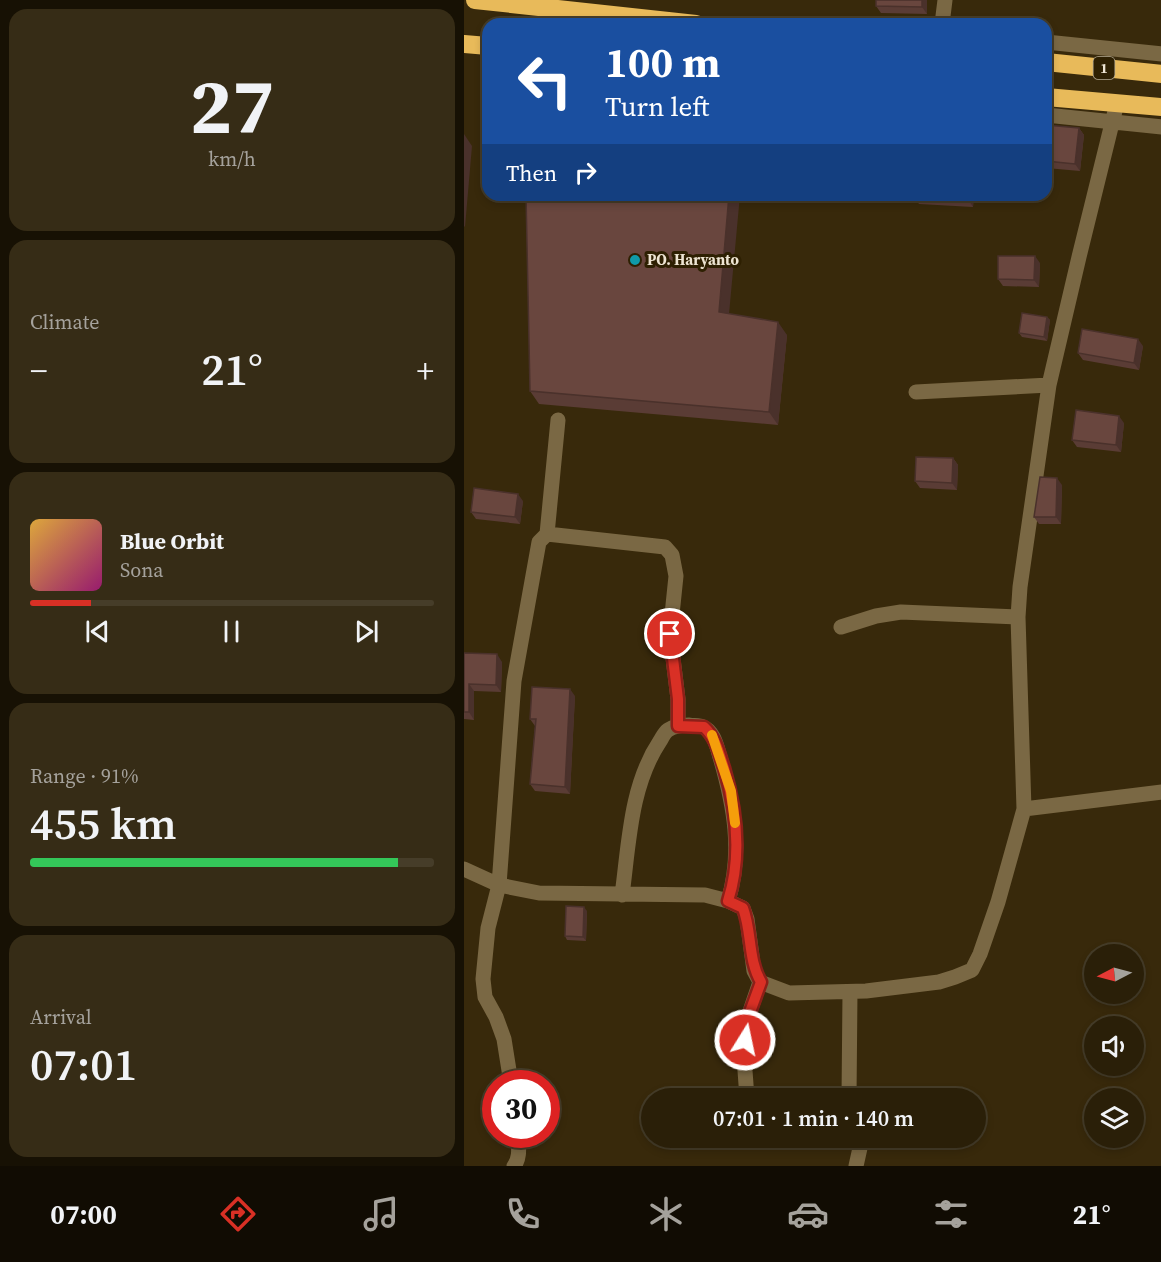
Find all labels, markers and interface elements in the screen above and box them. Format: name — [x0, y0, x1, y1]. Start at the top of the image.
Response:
text: 100 m — [605, 33, 720, 91]
icon: left — [506, 42, 584, 120]
text: 27 — [190, 52, 274, 159]
road number: 1 — [1094, 57, 1114, 79]
text: Turn left — [605, 88, 709, 125]
text: km/h — [208, 145, 256, 173]
icon: right — [569, 156, 602, 189]
text: Then — [506, 158, 557, 188]
place label: PO. Haryanto — [647, 249, 739, 270]
marker: PO. Haryanto — [628, 253, 642, 267]
text: Climate — [30, 308, 99, 336]
text: 21° — [201, 338, 263, 400]
text: − — [30, 348, 48, 393]
text: + — [417, 348, 434, 393]
text: Blue Orbit — [120, 526, 224, 556]
text: Sona — [120, 556, 164, 584]
pin — [644, 608, 695, 659]
icon: previous — [81, 615, 114, 648]
icon: pause — [215, 615, 248, 648]
icon: next — [350, 615, 383, 648]
icon: arrive — [653, 617, 686, 650]
text: Range · 91% — [30, 762, 139, 790]
text: 455 km — [30, 792, 177, 854]
north arrow — [1084, 944, 1144, 1004]
map controls — [1084, 944, 1144, 1148]
text: Arrival — [30, 1003, 92, 1031]
position arrow — [713, 1008, 777, 1072]
button: sound — [1084, 1016, 1144, 1076]
text: 07:01 — [30, 1033, 137, 1095]
speed limit sign: 30 — [482, 1070, 560, 1148]
button: layers — [1084, 1088, 1144, 1148]
text: 07:01 · 1 min · 140 m — [713, 1103, 914, 1133]
icon: directions — [217, 1193, 259, 1235]
icon: music — [360, 1193, 402, 1235]
icon: phone — [502, 1193, 544, 1235]
icon: climate — [645, 1193, 687, 1235]
icon: car — [787, 1193, 829, 1235]
icon: filters — [930, 1193, 972, 1235]
text: 07:00 — [50, 1196, 117, 1233]
text: 21° — [1073, 1196, 1111, 1233]

